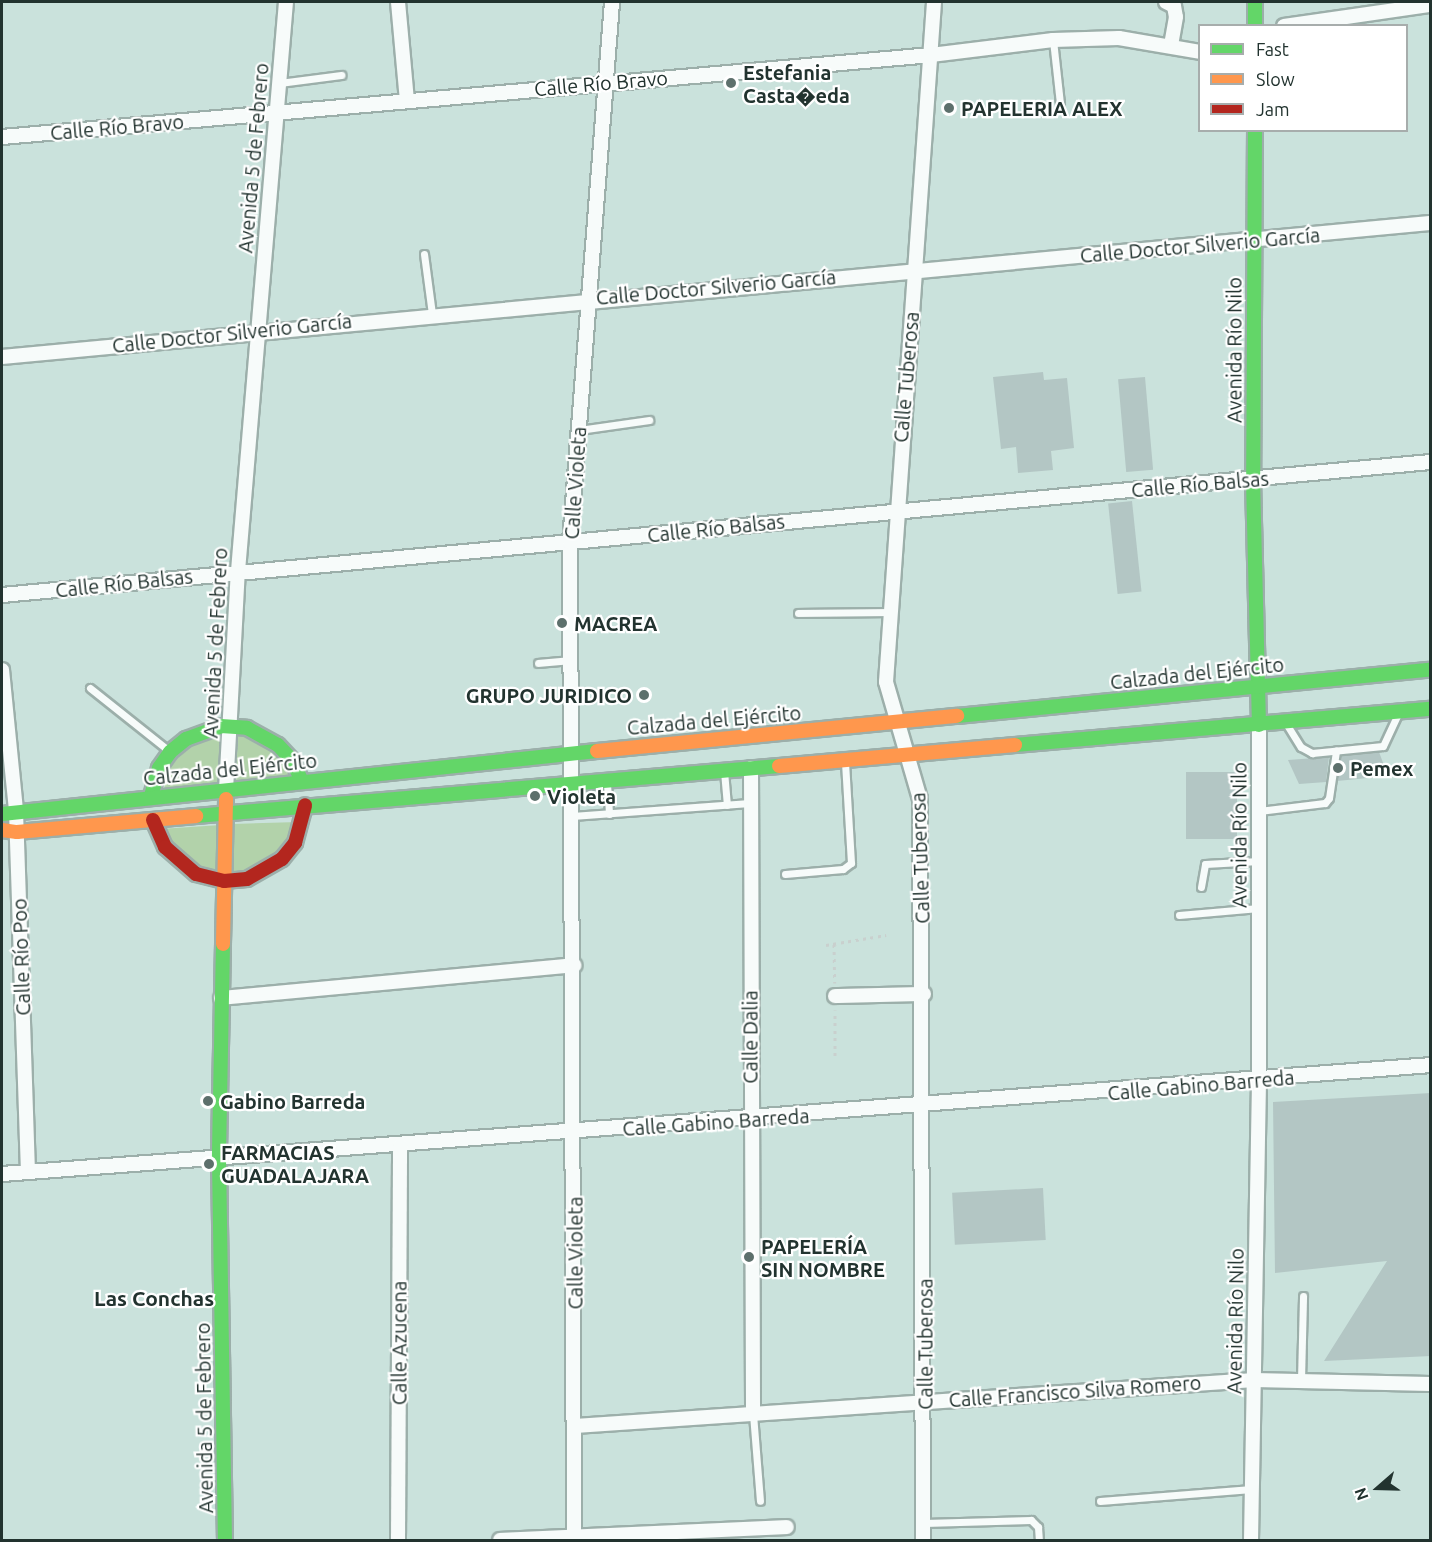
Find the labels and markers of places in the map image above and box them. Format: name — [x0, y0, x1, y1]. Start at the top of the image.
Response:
place label: Estefania Casta�eda — [743, 60, 850, 107]
marker: Estefania Casta�eda — [724, 76, 738, 90]
place label: PAPELERIA ALEX — [961, 96, 1122, 120]
marker: PAPELERIA ALEX — [942, 101, 956, 115]
place label: MACREA — [574, 611, 657, 635]
marker: MACREA — [555, 616, 569, 630]
place label: GRUPO JURIDICO — [466, 683, 632, 707]
marker: GRUPO JURIDICO — [637, 688, 651, 702]
place label: Pemex — [1350, 756, 1413, 780]
marker: Pemex — [1331, 761, 1345, 775]
place label: Violeta — [547, 784, 616, 808]
marker: Violeta — [528, 789, 542, 803]
place label: Gabino Barreda — [220, 1089, 365, 1113]
marker: Gabino Barreda — [201, 1094, 215, 1108]
place label: FARMACIAS GUADALAJARA — [221, 1140, 369, 1187]
marker: FARMACIAS GUADALAJARA — [202, 1157, 216, 1171]
place label: PAPELERÍA SIN NOMBRE — [761, 1234, 885, 1281]
marker: PAPELERÍA SIN NOMBRE — [742, 1250, 756, 1264]

